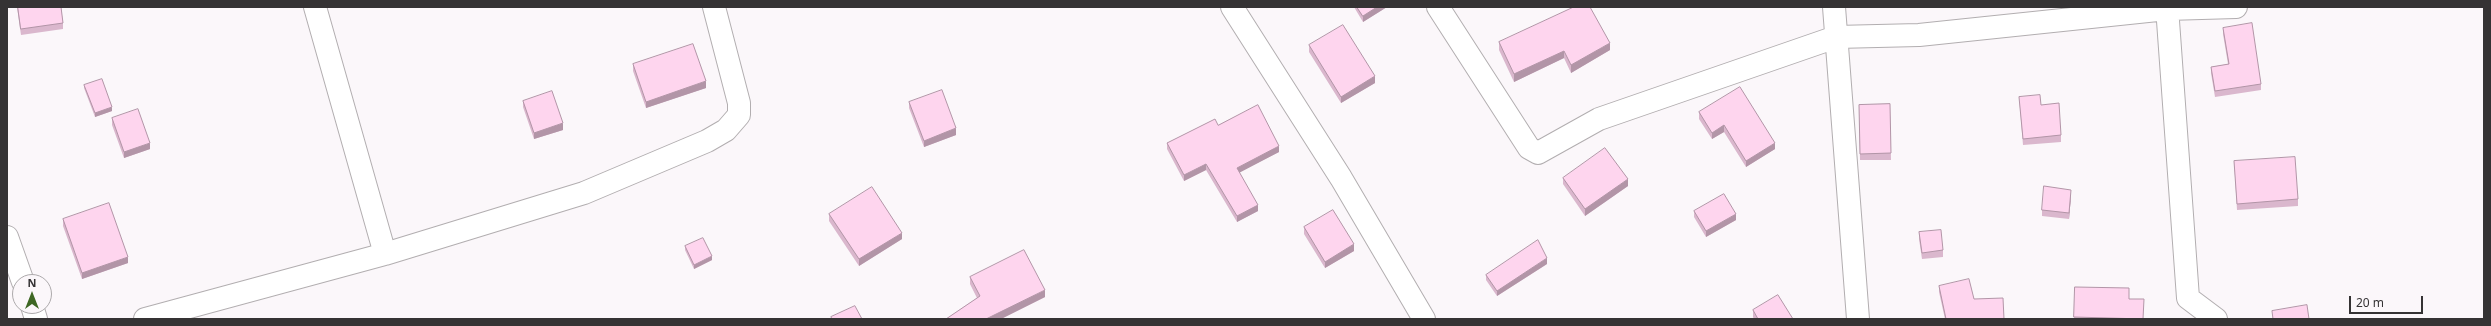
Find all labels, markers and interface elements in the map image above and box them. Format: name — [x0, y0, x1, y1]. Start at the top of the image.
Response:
north arrow — [12, 274, 52, 314]
text: N — [28, 275, 36, 290]
scale bar — [2351, 288, 2425, 314]
text: 20 m — [2356, 294, 2384, 311]

